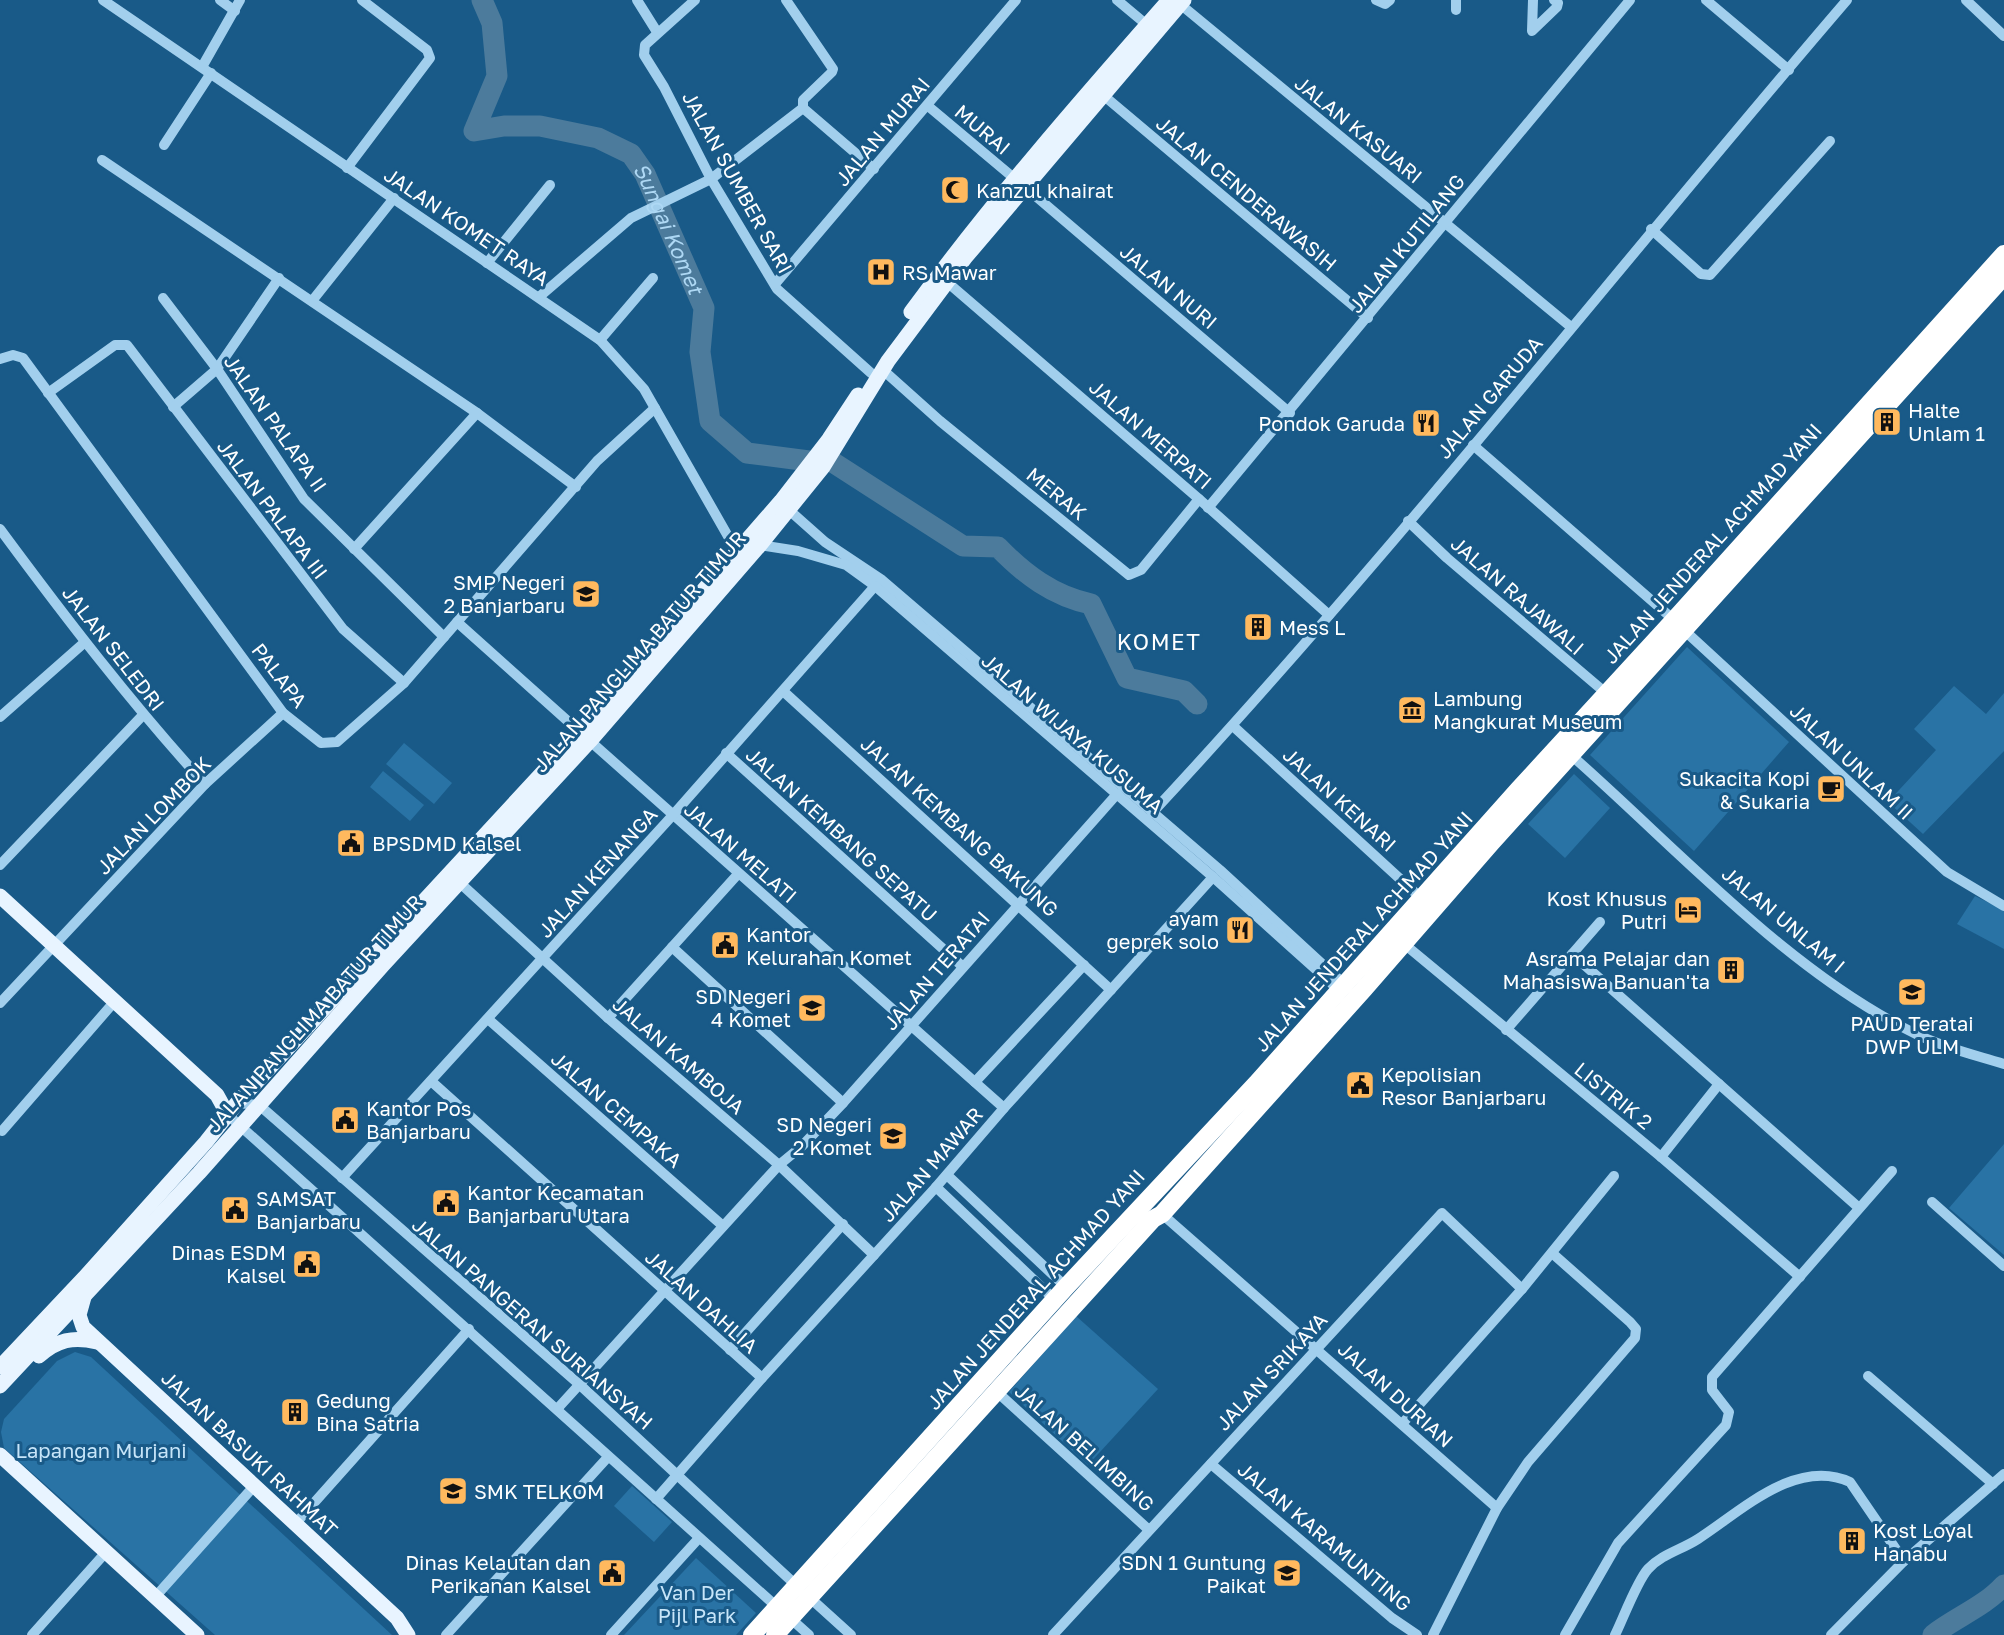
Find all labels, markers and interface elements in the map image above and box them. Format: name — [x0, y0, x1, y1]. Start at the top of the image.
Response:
street label: JALAN KASUARI — [1290, 70, 1428, 188]
street label: JALAN MURAI — [830, 72, 934, 190]
street label: JALAN SUMBER SARI — [678, 87, 798, 277]
street label: MURAI — [950, 99, 1016, 159]
street label: JALAN CENDERAWASIH — [1152, 111, 1342, 275]
water label: Sungai Komet — [628, 158, 710, 300]
street label: JALAN KOMET RAYA — [380, 162, 554, 290]
street label: JALAN KUTILANG — [1343, 169, 1469, 317]
mosque icon: Kanzul khairat — [939, 174, 971, 206]
place label: Kanzul khairat — [976, 178, 1114, 202]
street label: JALAN NURI — [1116, 239, 1222, 333]
hospital icon: RS Mawar — [865, 256, 897, 288]
place label: RS Mawar — [902, 260, 997, 284]
street label: JALAN GARUDA — [1431, 331, 1547, 463]
street label: JALAN PALAPA II — [220, 350, 332, 496]
street label: JALAN MERPATI — [1085, 374, 1217, 494]
place label: Halte Unlam 1 — [1908, 398, 1985, 445]
building icon: Halte Unlam 1 — [1871, 406, 1903, 438]
restaurant icon: Pondok Garuda — [1410, 407, 1442, 439]
place label: Pondok Garuda — [1258, 411, 1405, 435]
street label: JALAN JENDERAL ACHMAD YANI — [1598, 418, 1826, 668]
street label: JALAN PALAPA III — [213, 434, 333, 584]
street label: MERAK — [1022, 462, 1092, 525]
street label: JALAN PANGLIMA BATUR TIMUR — [528, 526, 750, 776]
street label: JALAN RAJAWALI — [1447, 531, 1589, 659]
place label: SMP Negeri 2 Banjarbaru — [443, 570, 565, 617]
school or university icon: SMP Negeri 2 Banjarbaru — [570, 578, 602, 610]
street label: JALAN SELEDRI — [58, 581, 170, 715]
building icon: Mess L — [1242, 611, 1274, 643]
place label: Mess L — [1279, 615, 1345, 639]
district label: KOMET — [1117, 628, 1201, 655]
street label: PALAPA — [247, 638, 313, 712]
street label: JALAN WIJAYA KUSUMA — [977, 648, 1169, 818]
place label: Lambung Mangkurat Museum — [1433, 686, 1623, 733]
museum icon: Lambung Mangkurat Museum — [1396, 694, 1428, 726]
street label: JALAN UNLAM II — [1786, 698, 1918, 824]
street label: JALAN KEMBANG BAKUNG — [856, 731, 1064, 921]
street label: JALAN KEMBANG SEPATU — [742, 742, 942, 926]
street label: JALAN KENARI — [1278, 742, 1402, 856]
street label: JALAN LOMBOK — [91, 751, 215, 879]
place label: Sukacita Kopi & Sukaria — [1679, 766, 1810, 813]
cafe icon: Sukacita Kopi & Sukaria — [1815, 773, 1847, 805]
street label: JALAN MELATI — [680, 797, 802, 907]
street label: JALAN KENANGA — [532, 802, 662, 942]
street label: JALAN JENDERAL ACHMAD YANI — [1249, 806, 1477, 1056]
public building icon: BPSDMD Kalsel — [335, 827, 367, 859]
place label: BPSDMD Kalsel — [372, 831, 521, 855]
street label: JALAN UNLAM I — [1718, 861, 1850, 977]
place label: Kost Khusus Putri — [1547, 886, 1667, 933]
street label: JALAN PANGLIMA BATUR TIMUR — [201, 889, 427, 1137]
hotel icon: Kost Khusus Putri — [1672, 894, 1704, 926]
street label: JALAN TERATAI — [878, 906, 994, 1034]
place label: ayam geprek solo — [1107, 906, 1219, 953]
restaurant icon: ayam geprek solo — [1224, 914, 1256, 946]
place label: Kantor Kelurahan Komet — [746, 922, 912, 969]
public building icon: Kantor Kelurahan Komet — [709, 929, 741, 961]
place label: Asrama Pelajar dan Mahasiswa Banuan'ta — [1502, 946, 1710, 993]
building icon: Asrama Pelajar dan Mahasiswa Banuan'ta — [1715, 954, 1747, 986]
school or university icon: PAUD Teratai DWP ULM — [1896, 976, 1928, 1008]
place label: SD Negeri 4 Komet — [695, 984, 791, 1031]
street label: JALAN KAMBOJA — [608, 991, 750, 1119]
school or university icon: SD Negeri 4 Komet — [796, 992, 828, 1024]
place label: PAUD Teratai DWP ULM — [1850, 1011, 1974, 1058]
street label: JALAN CEMPAKA — [547, 1046, 687, 1172]
street label: LISTRIK 2 — [1570, 1056, 1658, 1134]
place label: Kepolisian Resor Banjarbaru — [1381, 1062, 1546, 1109]
public building icon: Kepolisian Resor Banjarbaru — [1344, 1069, 1376, 1101]
place label: Kantor Pos Banjarbaru — [366, 1096, 471, 1143]
street label: JALAN MAWAR — [875, 1102, 987, 1226]
public building icon: Kantor Pos Banjarbaru — [329, 1104, 361, 1136]
place label: SD Negeri 2 Komet — [776, 1112, 872, 1159]
school or university icon: SD Negeri 2 Komet — [877, 1120, 909, 1152]
street label: JALAN JENDERAL ACHMAD YANI — [921, 1164, 1149, 1414]
place label: Kantor Kecamatan Banjarbaru Utara — [467, 1180, 644, 1227]
place label: SAMSAT Banjarbaru — [256, 1186, 361, 1233]
public building icon: Kantor Kecamatan Banjarbaru Utara — [430, 1187, 462, 1219]
public building icon: SAMSAT Banjarbaru — [219, 1194, 251, 1226]
street label: JALAN PANGERAN SURIANSYAH — [408, 1212, 658, 1434]
place label: Dinas ESDM Kalsel — [171, 1240, 286, 1287]
street label: JALAN DAHLIA — [641, 1244, 763, 1358]
public building icon: Dinas ESDM Kalsel — [291, 1248, 323, 1280]
street label: JALAN SRIKAYA — [1210, 1307, 1332, 1435]
street label: JALAN DURIAN — [1334, 1336, 1458, 1452]
street label: JALAN BASUKI RAHMAT — [157, 1365, 343, 1541]
street label: JALAN BELIMBING — [1010, 1378, 1160, 1516]
place label: Gedung Bina Satria — [316, 1388, 420, 1435]
building icon: Gedung Bina Satria — [279, 1396, 311, 1428]
park label: Lapangan Murjani — [15, 1438, 187, 1462]
street label: JALAN KARAMUNTING — [1233, 1456, 1417, 1616]
school or university icon: SMK TELKOM — [437, 1475, 469, 1507]
place label: SMK TELKOM — [474, 1479, 604, 1503]
place label: Kost Loyal Hanabu — [1873, 1518, 1973, 1565]
building icon: Kost Loyal Hanabu — [1836, 1525, 1868, 1557]
place label: Dinas Kelautan dan Perikanan Kalsel — [405, 1550, 591, 1597]
place label: SDN 1 Guntung Paikat — [1121, 1550, 1266, 1597]
public building icon: Dinas Kelautan dan Perikanan Kalsel — [596, 1557, 628, 1589]
school or university icon: SDN 1 Guntung Paikat — [1271, 1557, 1303, 1589]
park label: Van Der Pijl Park — [658, 1580, 736, 1627]

